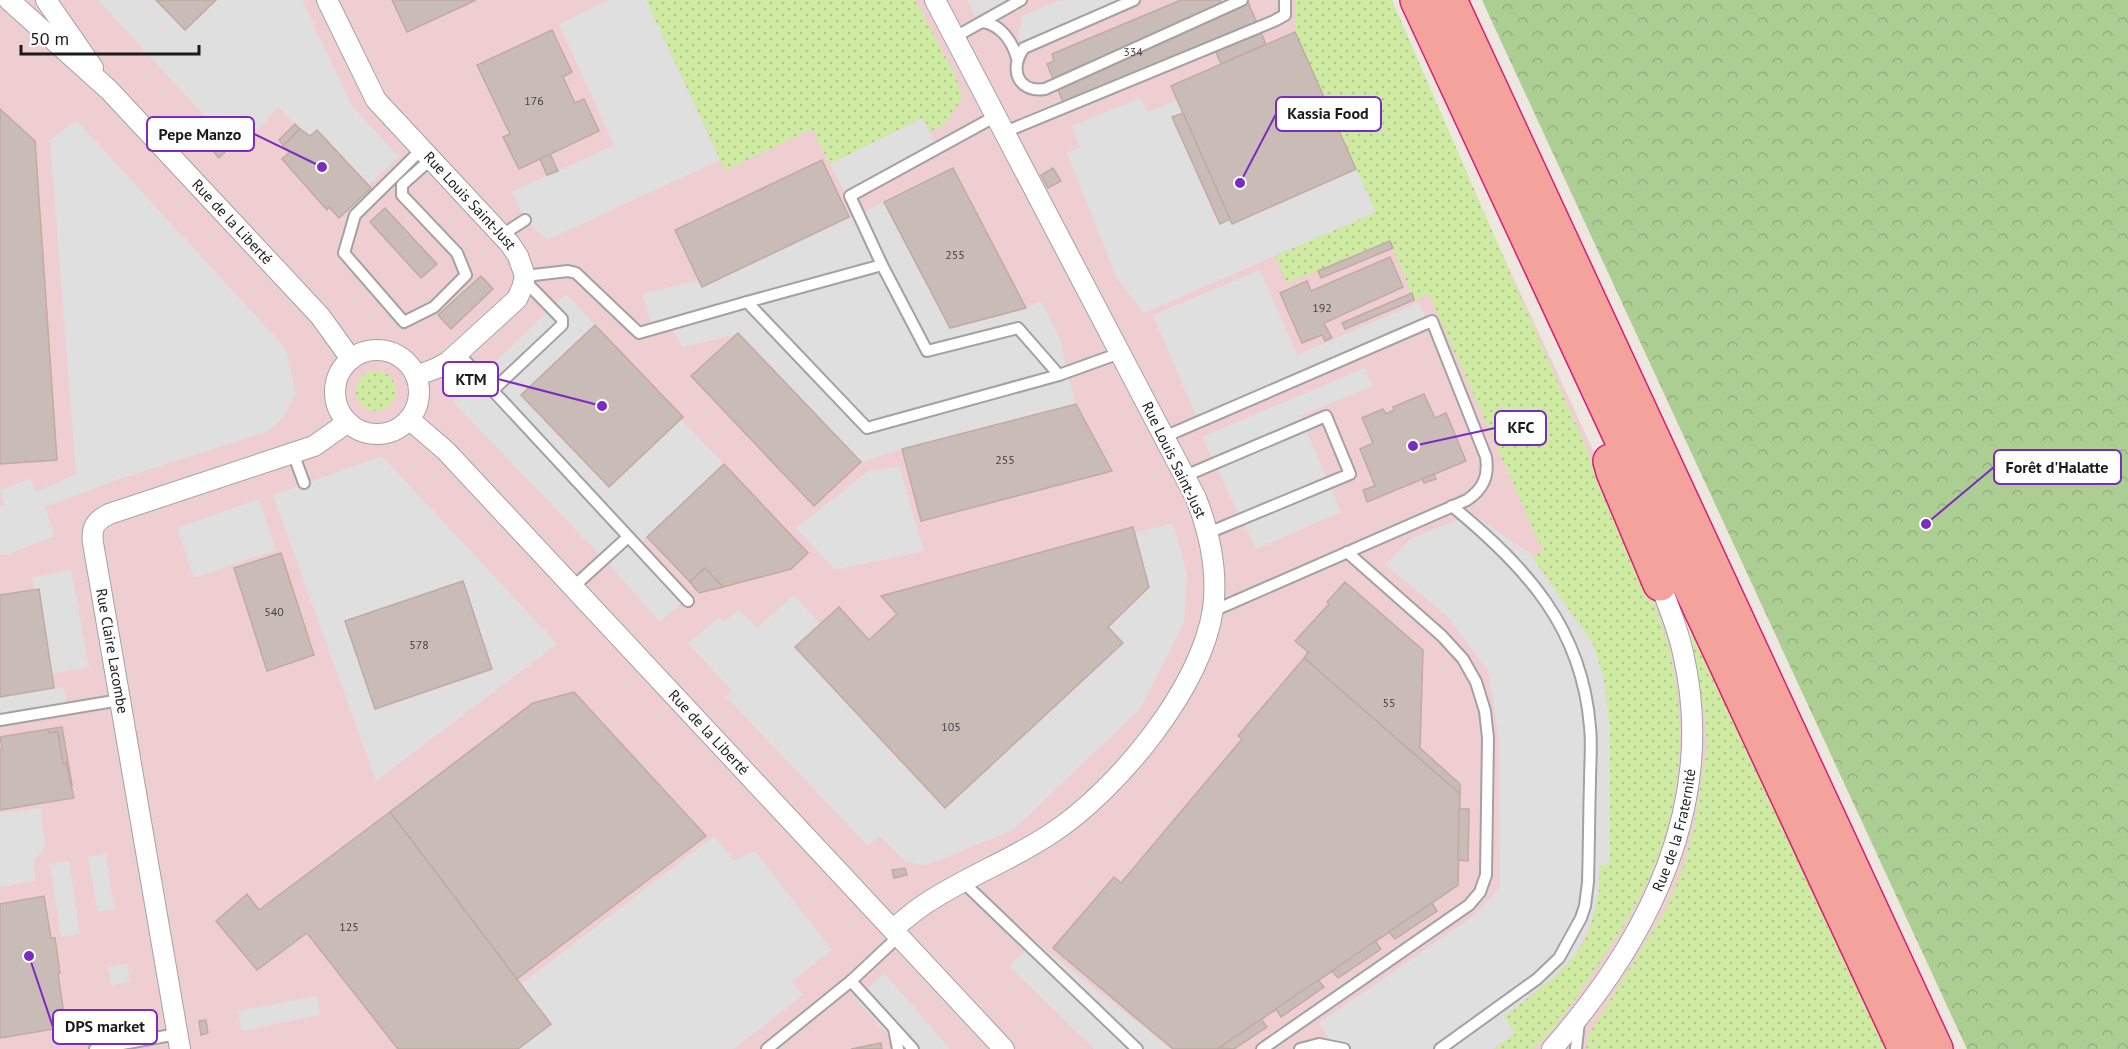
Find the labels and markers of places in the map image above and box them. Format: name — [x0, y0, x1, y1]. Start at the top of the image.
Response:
callout: Kassia Food — [1276, 97, 1381, 131]
callout: Pepe Manzo — [147, 117, 254, 151]
callout: KTM — [443, 362, 498, 396]
callout: KFC — [1495, 411, 1546, 445]
callout: Forêt d'Halatte — [1994, 450, 2121, 484]
callout: DPS market — [53, 1010, 157, 1044]

